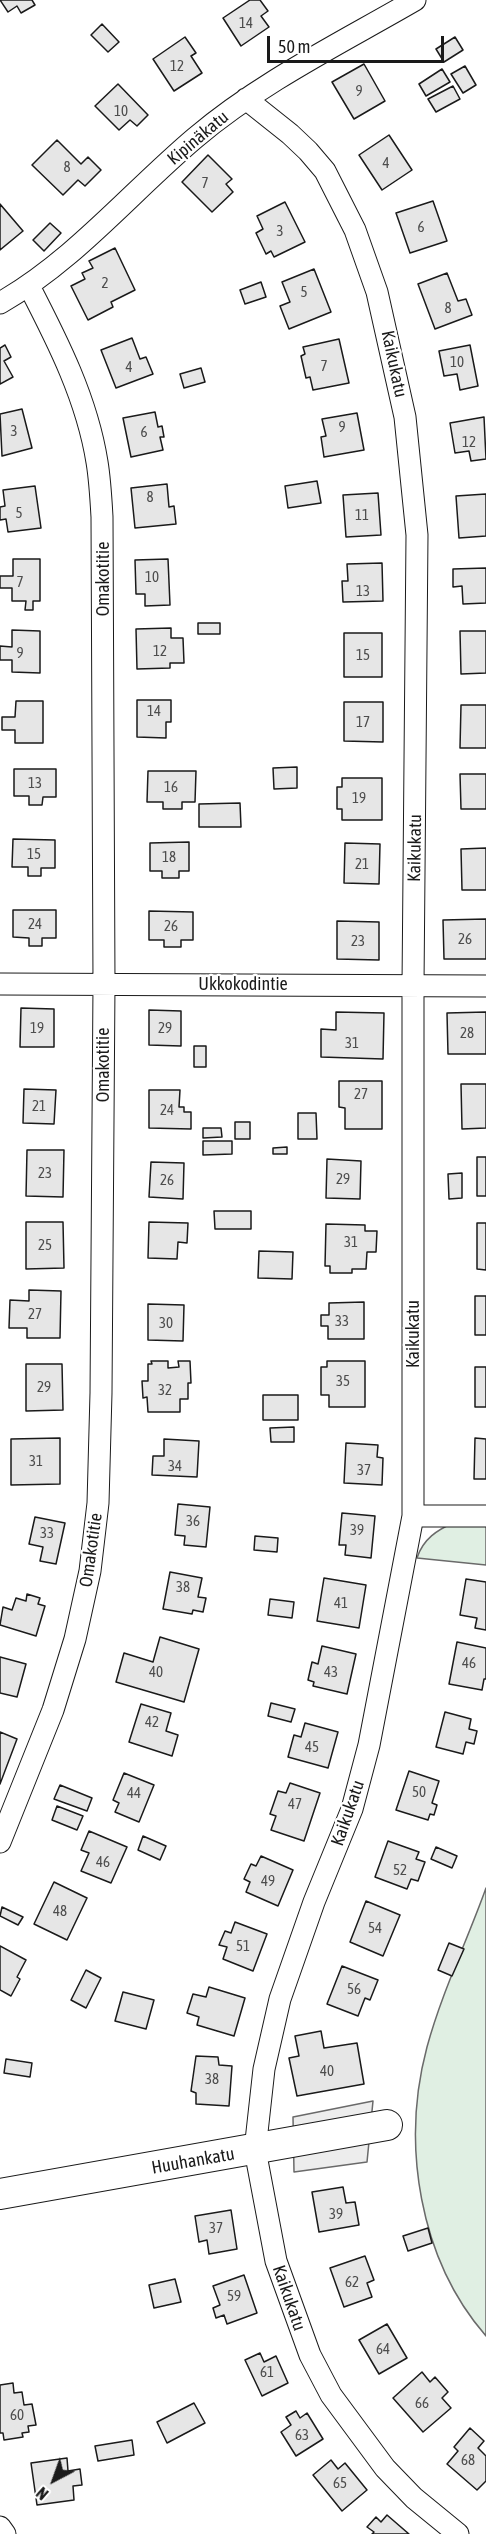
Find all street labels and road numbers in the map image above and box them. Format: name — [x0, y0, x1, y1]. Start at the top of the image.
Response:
street label: Kipinäkatu — [163, 106, 233, 170]
street label: Kaikukatu — [376, 329, 412, 399]
street label: Omakotitie — [92, 542, 114, 616]
street label: Kaikukatu — [404, 814, 426, 882]
street label: Ukkokodintie — [198, 973, 288, 995]
street label: Omakotitie — [92, 1028, 114, 1102]
street label: Kaikukatu — [402, 1300, 424, 1368]
street label: Omakotitie — [75, 1512, 107, 1588]
street label: Kaikukatu — [327, 1777, 369, 1849]
street label: Huuhankatu — [150, 2143, 236, 2179]
street label: Kaikukatu — [268, 2262, 310, 2334]

